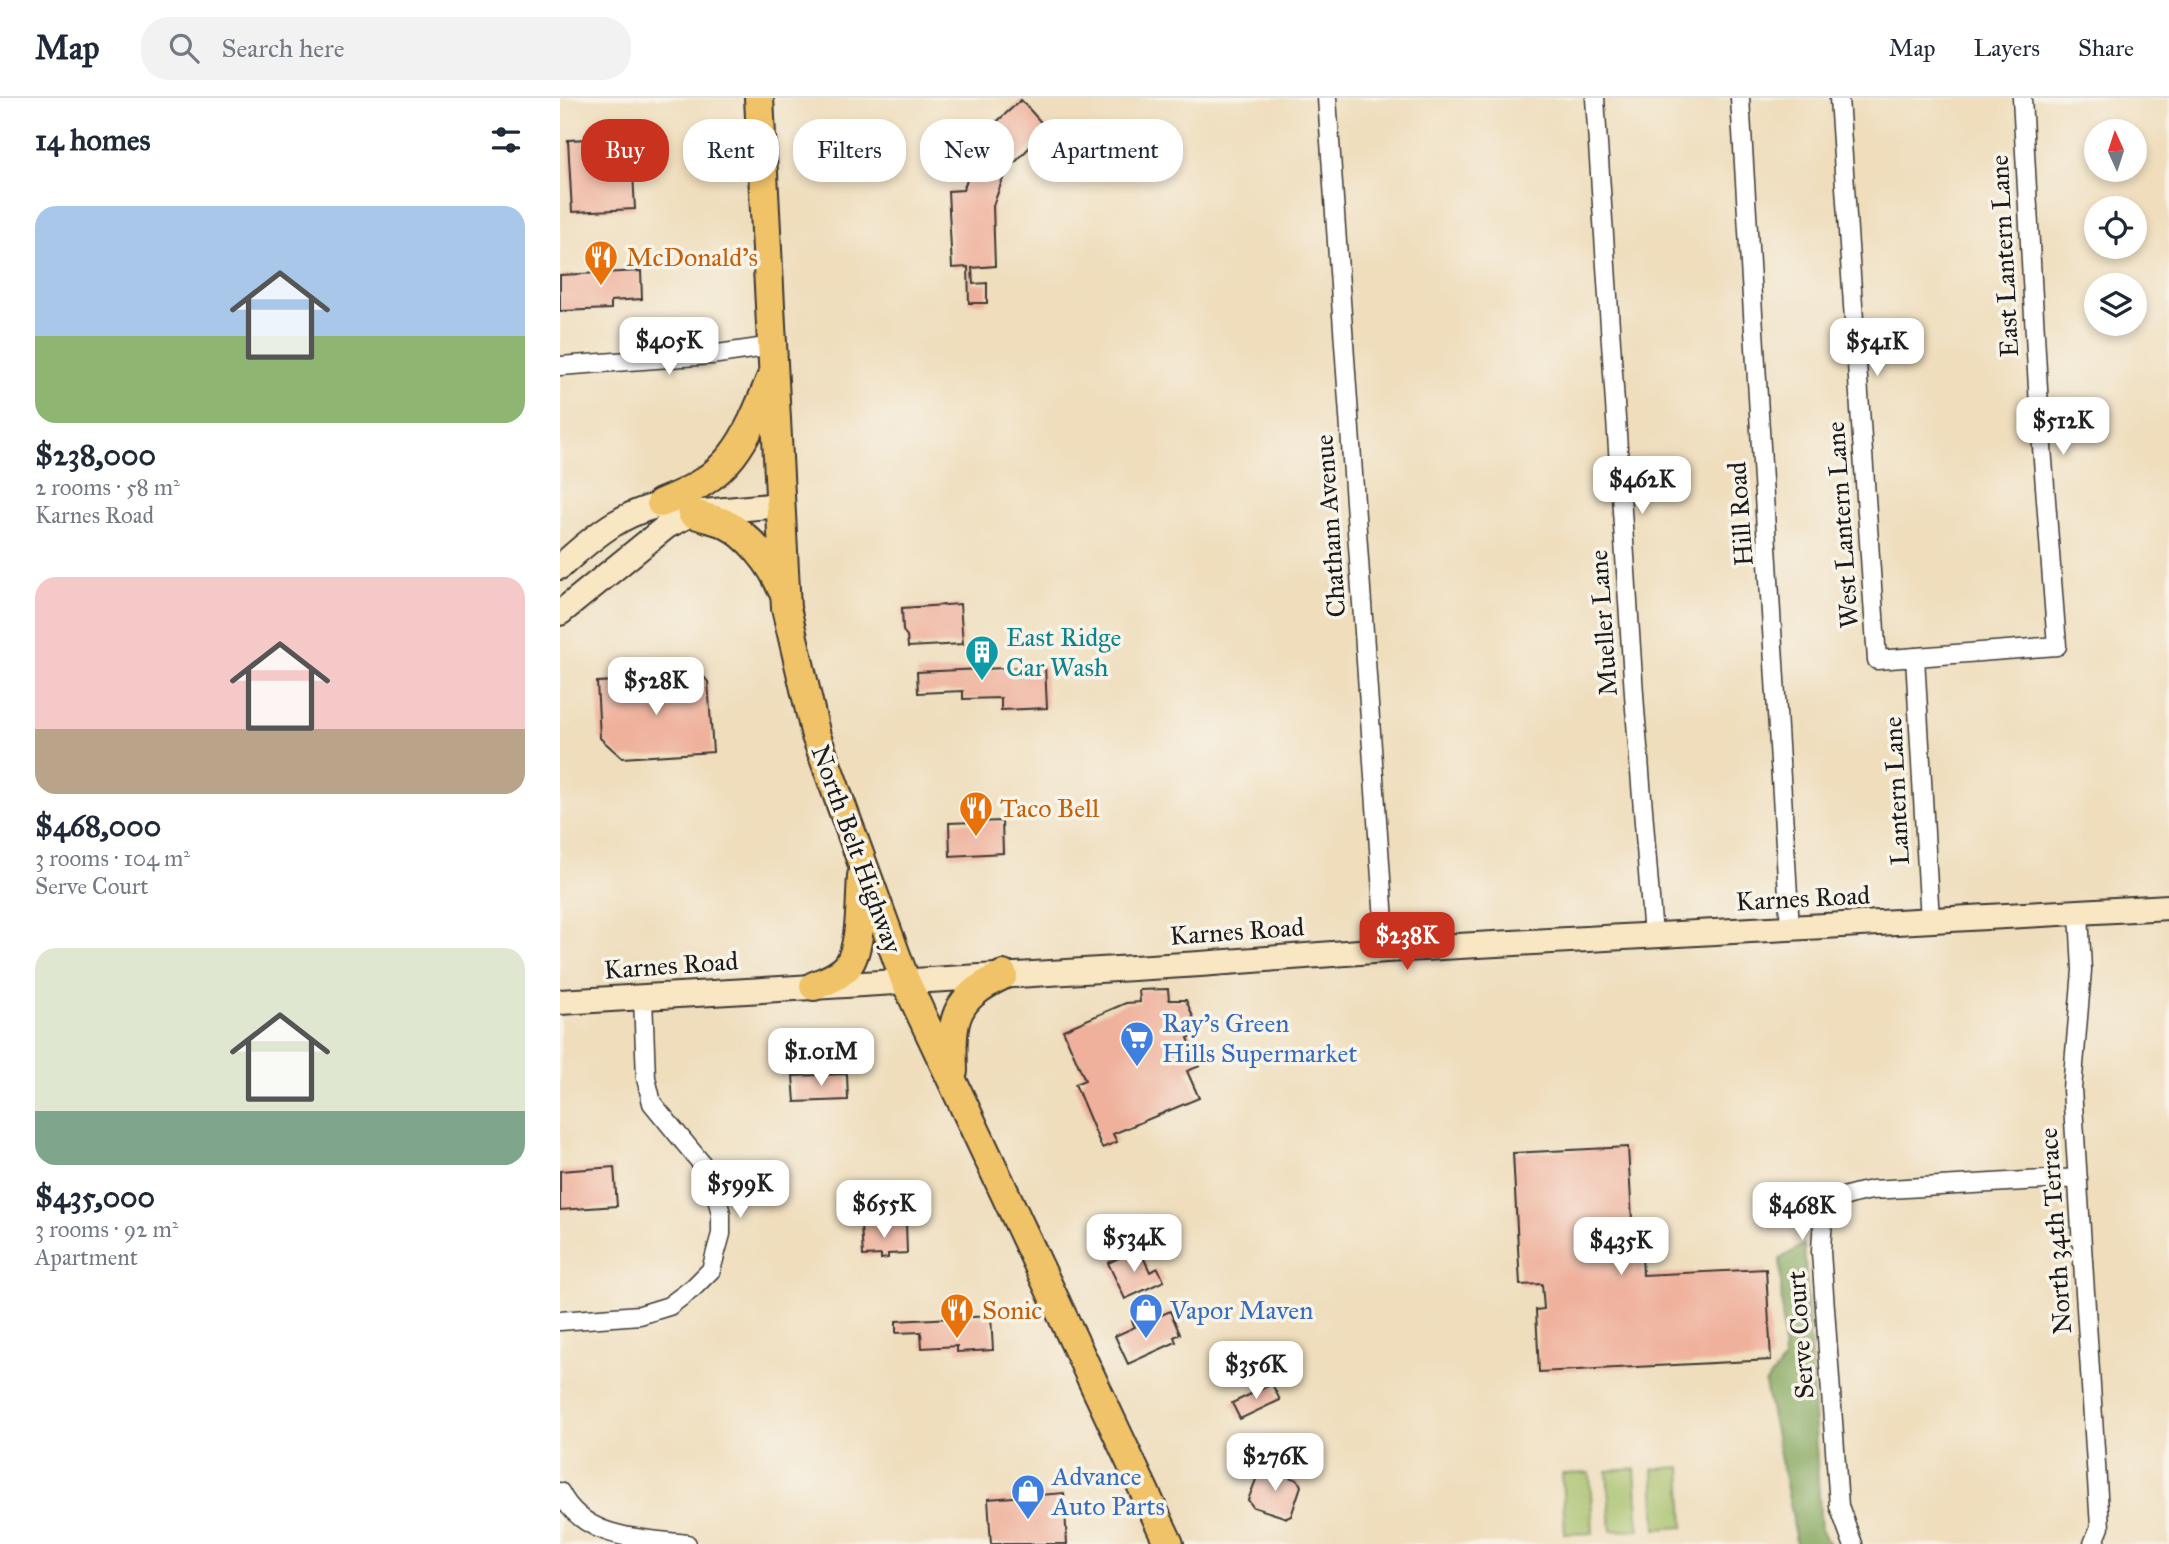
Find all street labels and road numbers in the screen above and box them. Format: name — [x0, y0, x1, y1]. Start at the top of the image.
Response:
street label: East Lantern Lane — [1983, 154, 2025, 358]
street label: West Lantern Lane — [1819, 420, 1865, 630]
street label: Chatham Avenue — [1308, 433, 1352, 619]
street label: Hill Road — [1720, 461, 1760, 567]
street label: Mueller Lane — [1582, 549, 1624, 697]
street label: Lantern Lane — [1876, 716, 1916, 866]
street label: North Belt Highway — [804, 740, 910, 958]
street label: Karnes Road — [1735, 879, 1871, 917]
street label: Karnes Road — [1169, 910, 1305, 952]
street label: Karnes Road — [603, 944, 739, 986]
street label: North 34th Terrace — [2032, 1127, 2078, 1335]
street label: Serve Court — [1780, 1270, 1820, 1400]

